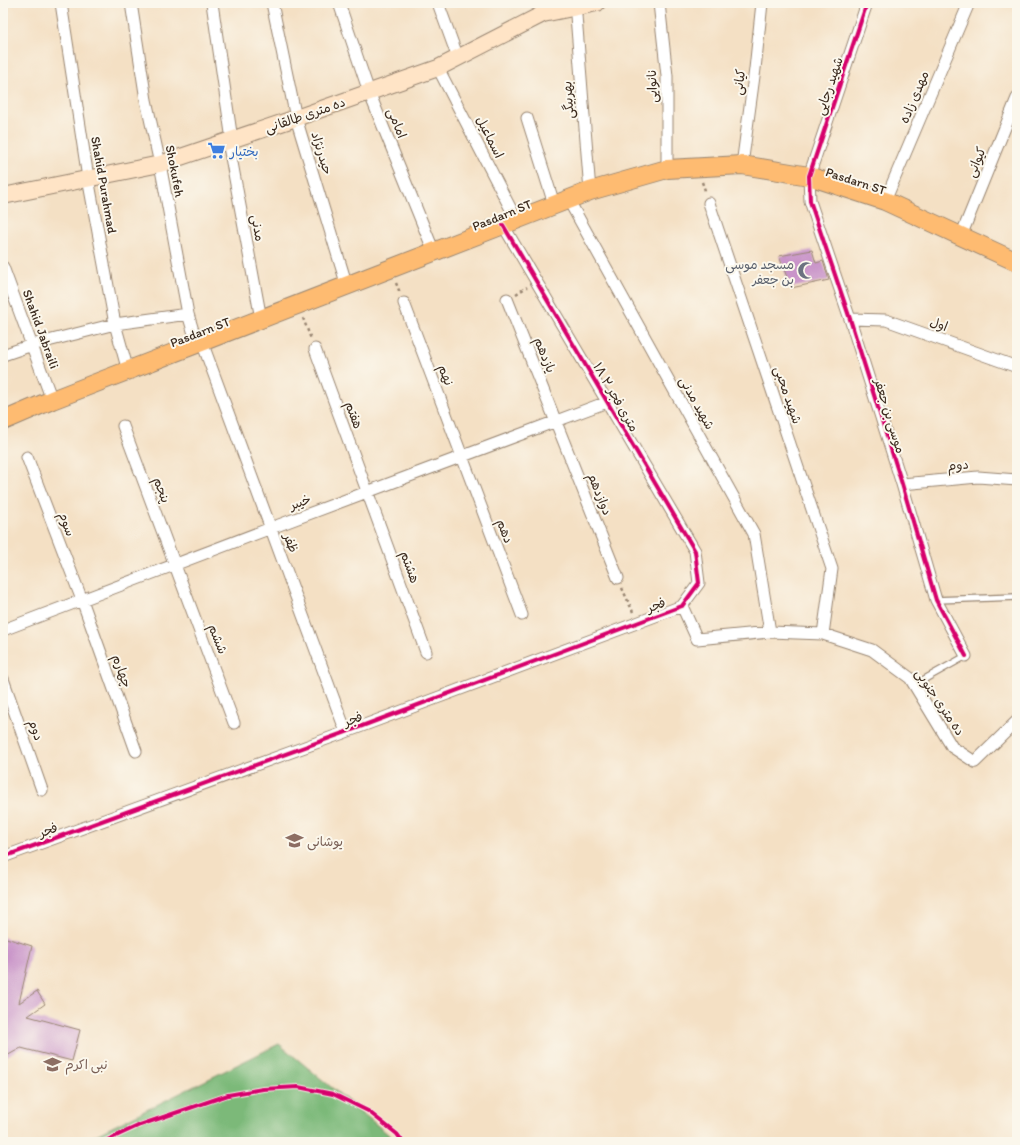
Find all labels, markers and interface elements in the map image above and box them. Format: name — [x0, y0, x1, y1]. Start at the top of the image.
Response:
street label: شهید رجایی — [812, 55, 848, 118]
street label: کیانی — [730, 68, 750, 96]
street label: نانوایی — [644, 69, 662, 103]
street label: مهدی زاده — [896, 69, 933, 126]
street label: بهربیگی — [559, 81, 579, 119]
street label: ده متری طالقانی — [263, 94, 348, 138]
street label: امامی — [382, 106, 410, 141]
street label: اسماعیل — [472, 114, 507, 161]
street label: حیدرنژاد — [307, 130, 336, 177]
street label: Shahid Purahmad — [88, 135, 120, 235]
supermarket icon: بختیار — [207, 141, 227, 161]
street label: Shokufeh — [163, 144, 187, 198]
place label: بختیار — [229, 144, 259, 160]
street label: کیوانی — [963, 144, 991, 180]
street label: Pasdarn ST — [824, 164, 889, 198]
street label: Pasdarn ST — [470, 196, 535, 234]
street label: مدنی — [246, 213, 268, 243]
place label: مسجد موسی بن جعفر — [725, 257, 794, 288]
mosque icon: مسجد موسی بن جعفر — [797, 261, 817, 281]
street label: Shahid Jabraili — [20, 287, 62, 371]
street label: Pasdarn ST — [168, 313, 233, 350]
street label: اول — [928, 314, 950, 335]
street label: یازدهم — [528, 335, 559, 376]
street label: ۱۸ متری فجر ۲ — [589, 360, 642, 435]
street label: نهم — [432, 362, 457, 389]
street label: شهید محبی — [769, 364, 805, 426]
street label: شهید مدنی — [675, 374, 718, 433]
street label: موسی بن جعفر — [869, 376, 908, 456]
street label: هفتم — [339, 399, 366, 432]
street label: دوم — [947, 457, 969, 476]
street label: دوازدهم — [582, 471, 615, 518]
street label: پنجم — [148, 475, 174, 506]
street label: خیبر — [286, 491, 313, 514]
street label: سوم — [53, 510, 78, 539]
street label: دهم — [491, 517, 516, 546]
street label: ظفر — [280, 530, 301, 555]
street label: هشتم — [395, 549, 423, 586]
street label: فجر — [643, 595, 668, 617]
street label: ششم — [203, 622, 231, 657]
street label: چهارم — [106, 652, 135, 691]
street label: ده متری جنوبی — [911, 666, 968, 739]
street label: فجر — [340, 709, 365, 731]
street label: دوم — [23, 718, 47, 743]
street label: فجر — [35, 820, 60, 842]
school or university icon: یوشانی — [284, 831, 304, 851]
place label: یوشانی — [307, 834, 343, 851]
school or university icon: نبی اکرم — [42, 1054, 62, 1074]
place label: نبی اکرم — [65, 1057, 108, 1075]

